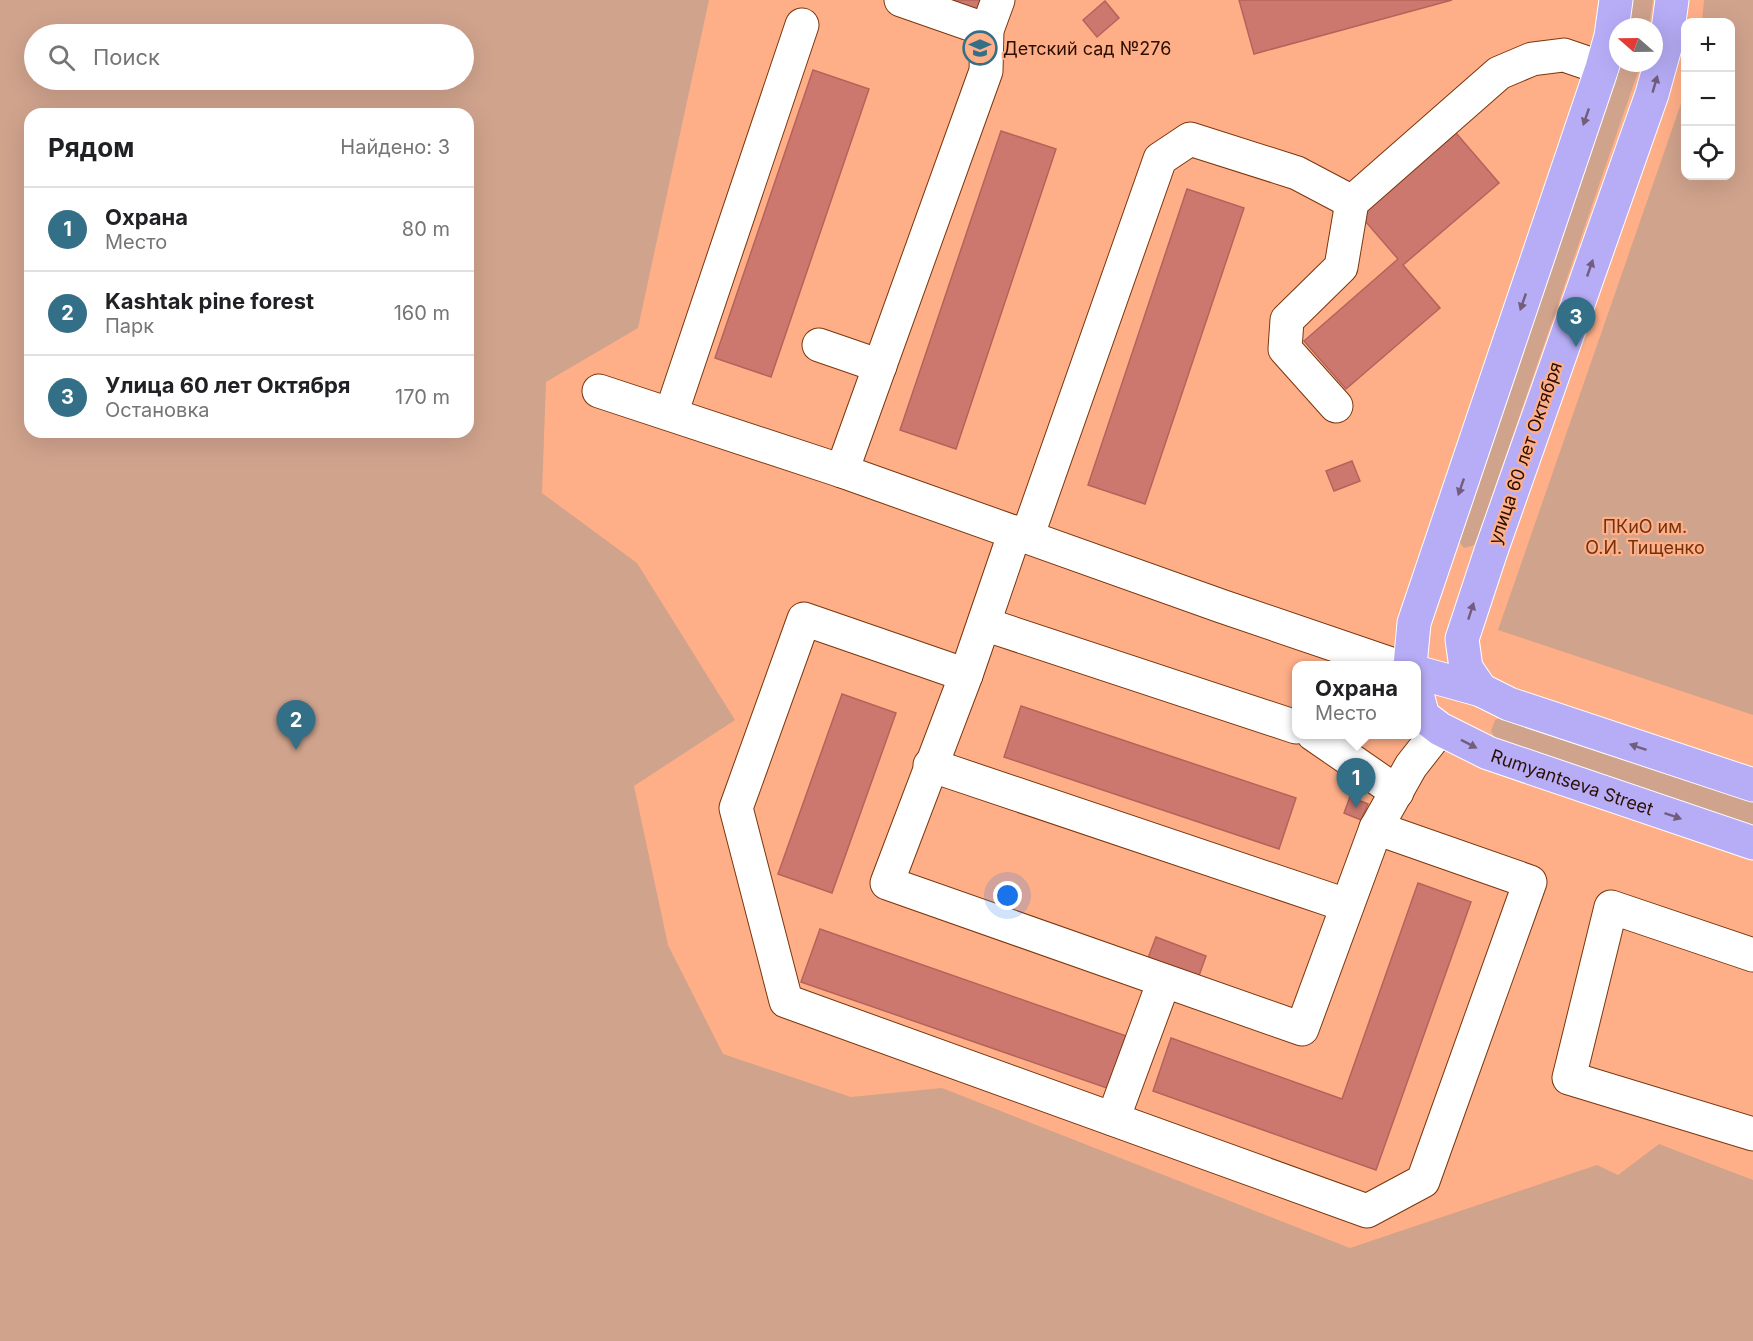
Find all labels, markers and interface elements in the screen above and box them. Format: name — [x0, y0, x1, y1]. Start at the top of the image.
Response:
north arrow — [1609, 18, 1663, 72]
map controls — [1681, 18, 1735, 180]
button: + — [1681, 18, 1735, 72]
search box — [24, 24, 474, 90]
school or university icon: Детский сад №276 — [962, 30, 998, 66]
place label: Детский сад №276 — [1003, 38, 1171, 59]
icon: search — [45, 41, 78, 74]
text: Поиск — [93, 44, 160, 70]
button: − — [1681, 72, 1735, 126]
one-way arrow — [1650, 75, 1660, 93]
one-way arrow — [1580, 108, 1590, 126]
button: locate — [1681, 126, 1735, 180]
text: Рядом — [48, 132, 134, 163]
text: Найдено: 3 — [340, 135, 450, 159]
text: Охрана — [105, 204, 188, 230]
text: 1 — [63, 217, 72, 241]
text: 80 m — [402, 217, 450, 241]
text: Место — [105, 230, 167, 254]
one-way arrow — [1586, 259, 1596, 277]
text: Kashtak pine forest — [105, 288, 314, 314]
one-way arrow — [1518, 293, 1528, 311]
pin: 3 — [1556, 298, 1596, 347]
text: 2 — [61, 301, 74, 325]
text: 160 m — [394, 301, 450, 325]
text: Парк — [105, 314, 154, 338]
street label: улица 60 лет Октября — [1484, 359, 1566, 547]
text: Улица 60 лет Октября — [105, 372, 351, 398]
text: 3 — [61, 385, 74, 409]
text: 170 m — [395, 385, 450, 409]
text: Остановка — [105, 398, 209, 422]
one-way arrow — [1455, 478, 1465, 496]
park label: ПКиО им. О.И. Тищенко — [1585, 516, 1705, 558]
one-way arrow — [1467, 602, 1476, 620]
popup — [1292, 661, 1421, 739]
text: Охрана — [1315, 675, 1398, 701]
pin: 2 — [276, 700, 316, 750]
text: Место — [1315, 701, 1377, 725]
one-way arrow — [1461, 739, 1478, 749]
one-way arrow — [1629, 741, 1647, 751]
street label: Rumyantseva Street — [1488, 744, 1656, 819]
pin: 1 — [1336, 758, 1376, 808]
one-way arrow — [1664, 811, 1682, 821]
your location — [993, 881, 1022, 910]

